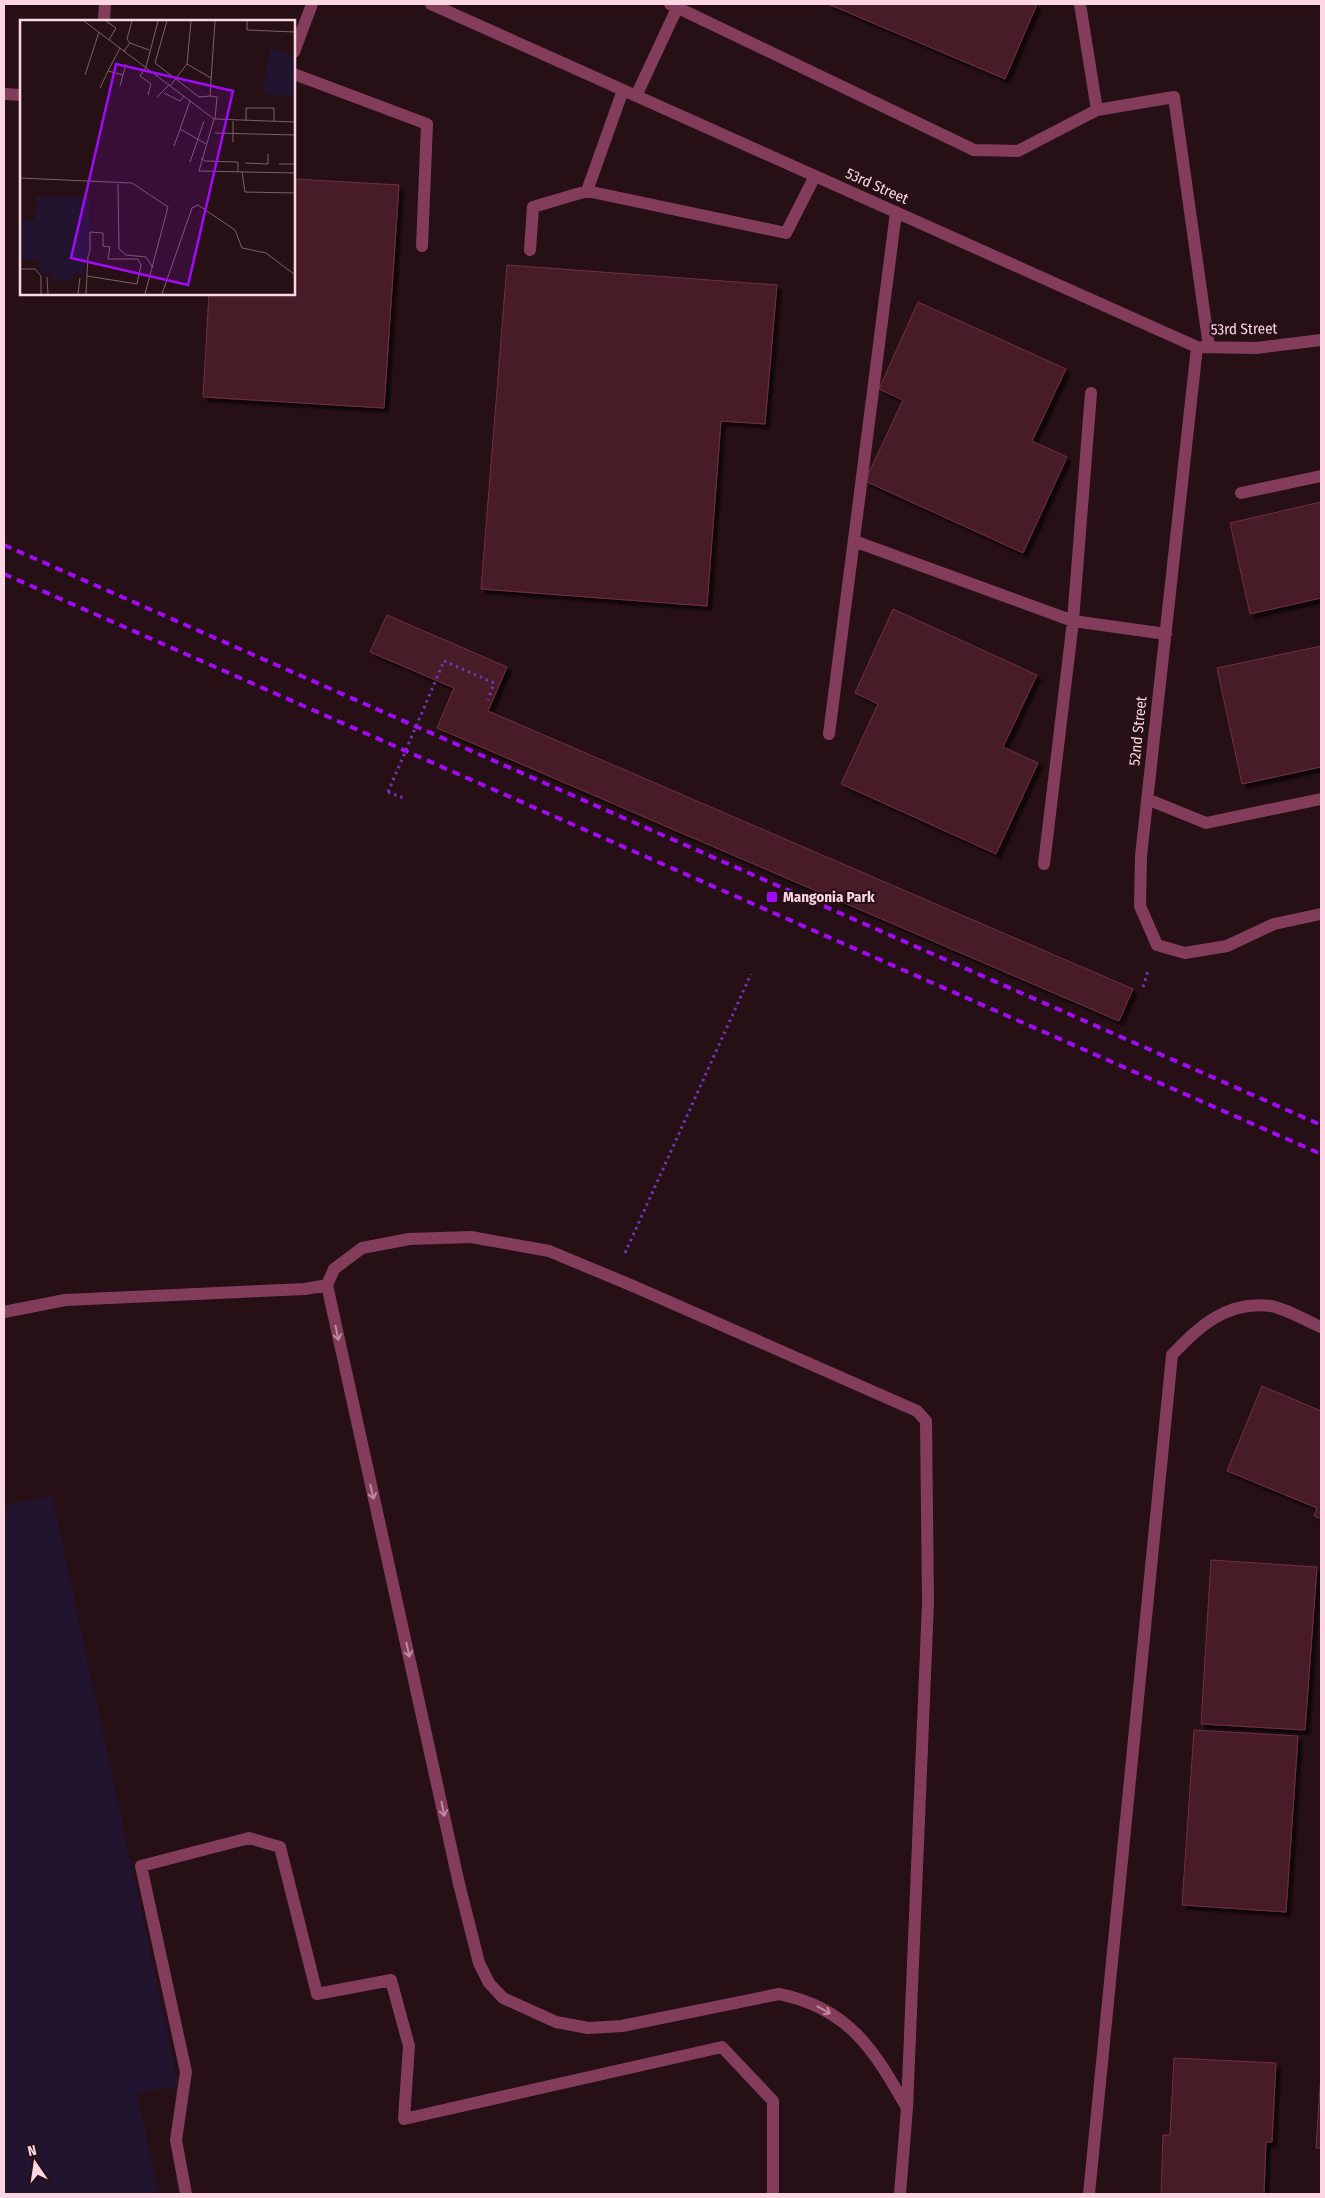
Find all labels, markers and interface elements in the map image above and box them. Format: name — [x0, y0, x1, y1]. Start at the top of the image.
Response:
inset map — [20, 20, 295, 295]
street label: 53rd Street — [843, 164, 911, 208]
street label: 53rd Street — [1210, 319, 1278, 339]
street label: 52nd Street — [1125, 695, 1151, 767]
place label: Mangonia Park — [783, 888, 875, 906]
marker: Mangonia Park — [765, 890, 779, 904]
one-way arrow — [333, 1325, 342, 1341]
one-way arrow — [368, 1483, 377, 1499]
one-way arrow — [404, 1642, 413, 1658]
one-way arrow — [439, 1801, 448, 1817]
one-way arrow — [816, 2006, 831, 2015]
north arrow — [10, 2138, 60, 2188]
text: N — [26, 2142, 38, 2160]

